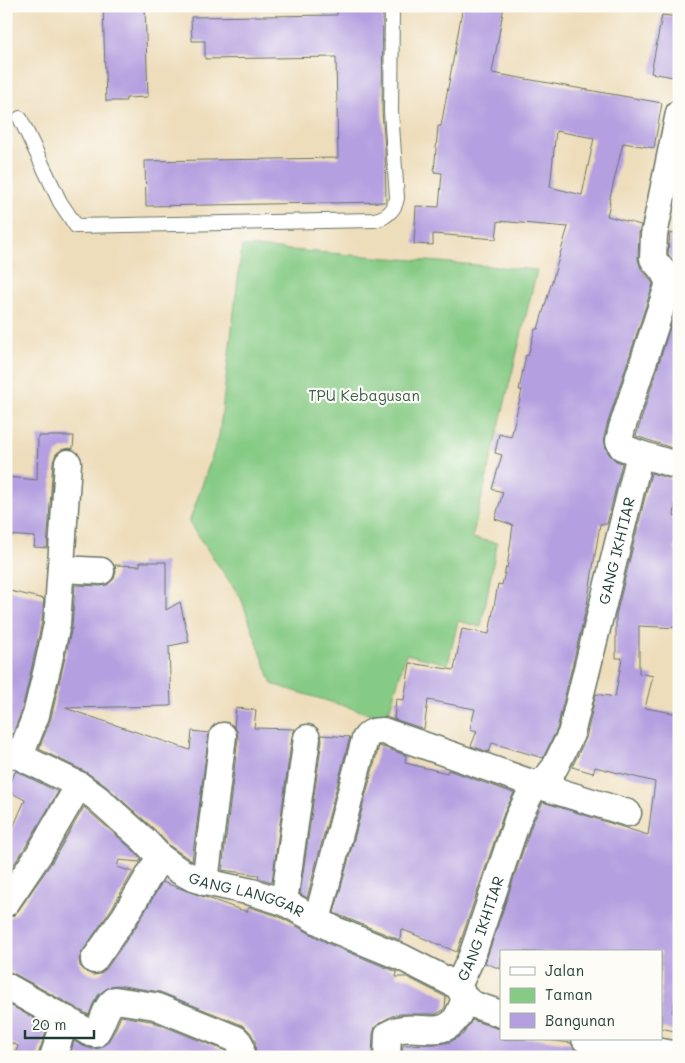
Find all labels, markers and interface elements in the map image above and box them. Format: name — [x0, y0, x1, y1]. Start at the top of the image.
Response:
park label: TPU Kebagusan — [308, 385, 420, 405]
street label: GANG IKHTIAR — [593, 495, 639, 606]
street label: GANG LANGGAR — [186, 867, 308, 921]
street label: GANG IKHTIAR — [452, 873, 508, 984]
legend — [500, 950, 662, 1040]
text: Jalan — [545, 960, 584, 980]
text: Taman — [545, 984, 592, 1004]
scale bar — [25, 1008, 94, 1040]
text: Bangunan — [545, 1010, 615, 1030]
text: 20 m — [32, 1014, 66, 1034]

